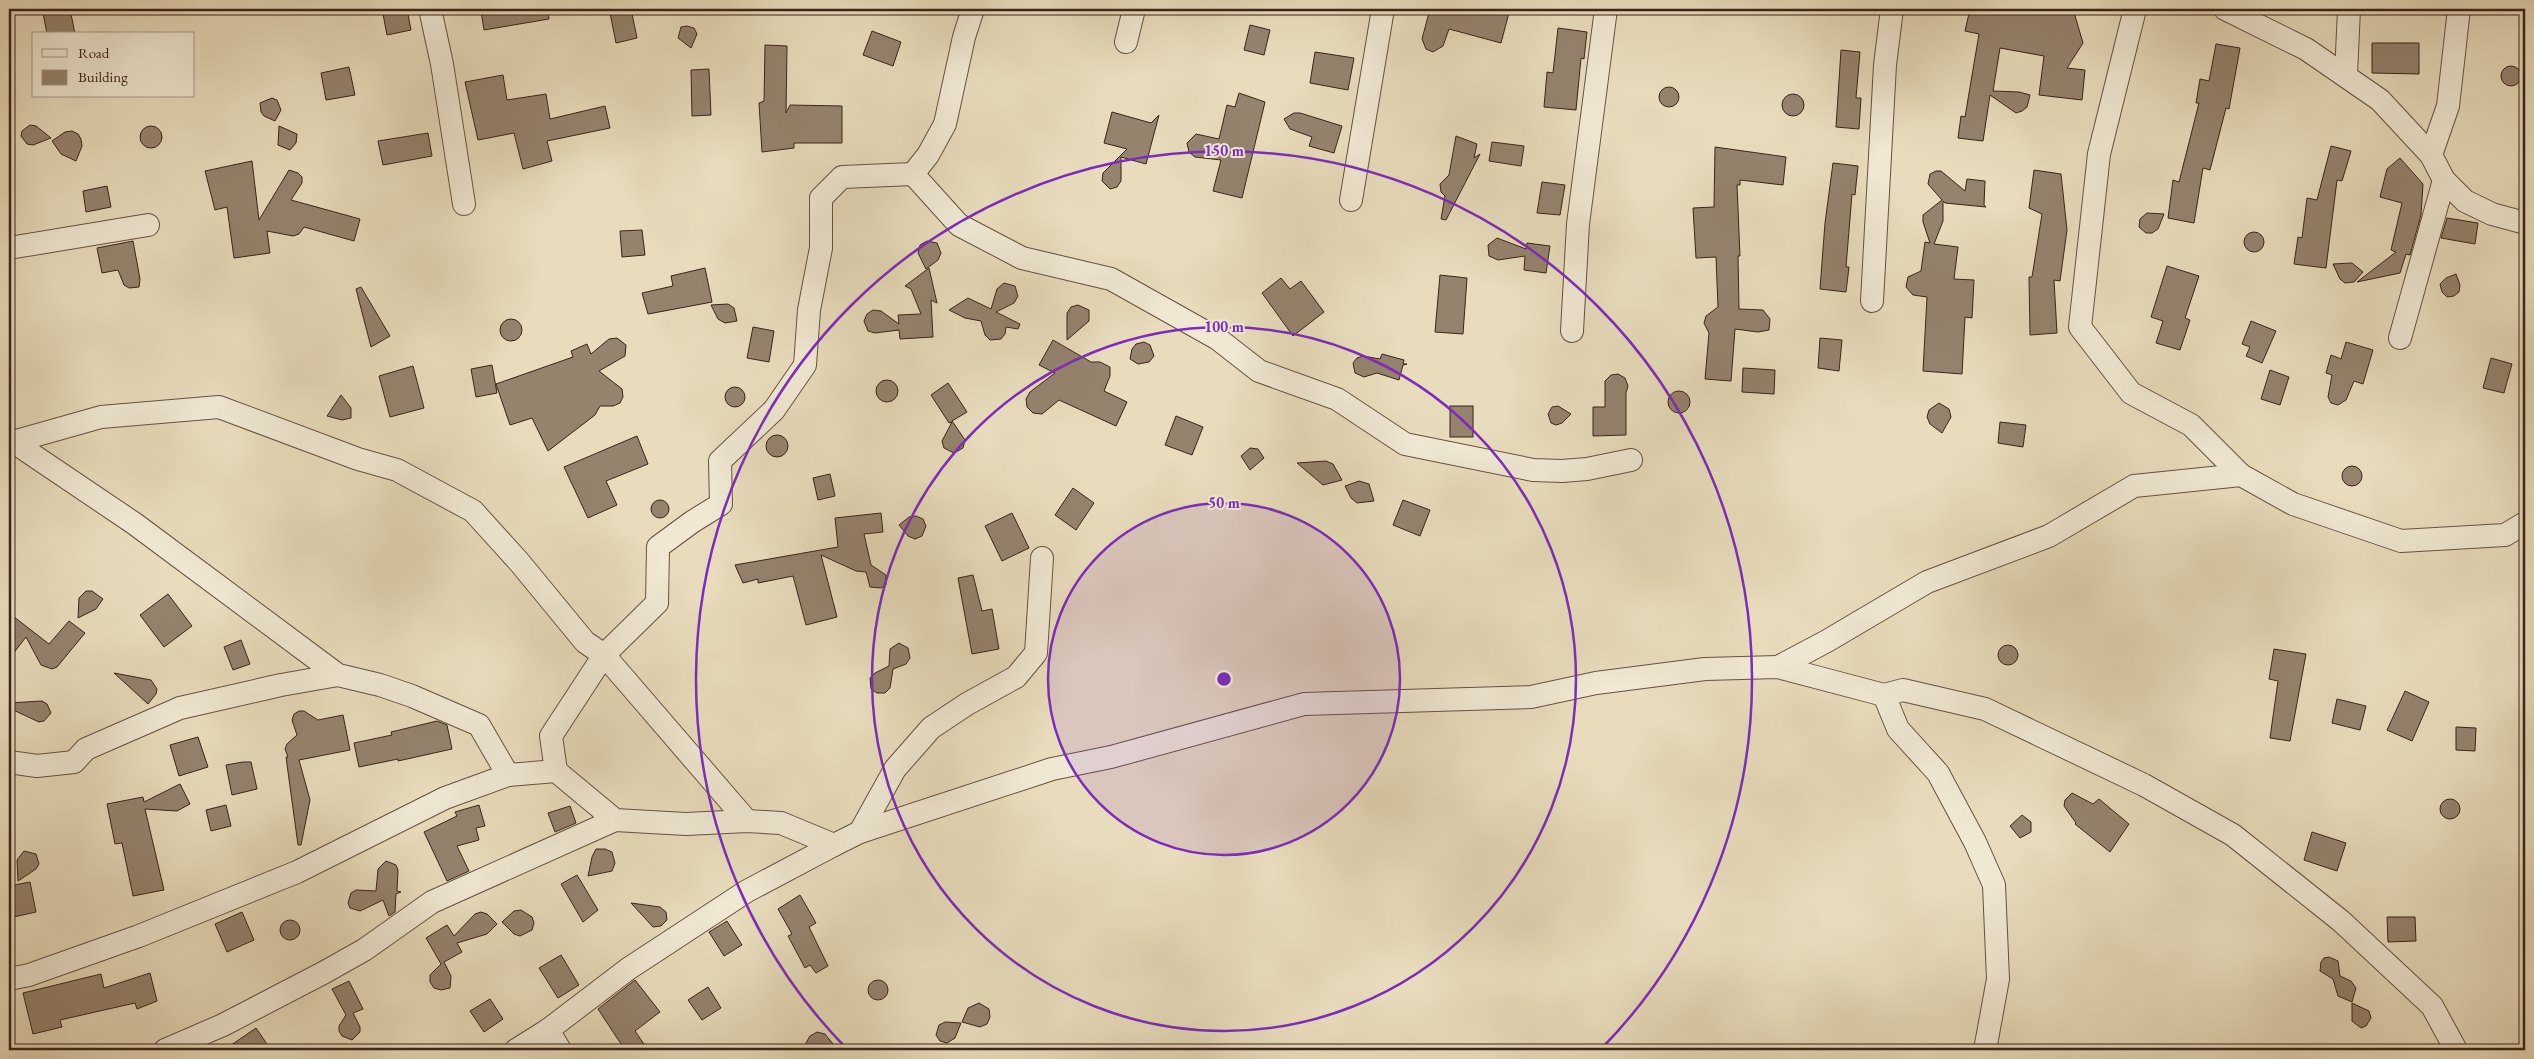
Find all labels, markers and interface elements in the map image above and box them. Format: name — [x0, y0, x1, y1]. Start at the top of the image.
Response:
legend — [32, 32, 195, 98]
text: Road — [78, 43, 110, 62]
text: Building — [78, 67, 128, 86]
text: 150 m — [1204, 141, 1244, 160]
text: 100 m — [1204, 317, 1244, 336]
text: 50 m — [1208, 493, 1240, 512]
centre of rings — [1215, 670, 1233, 688]

